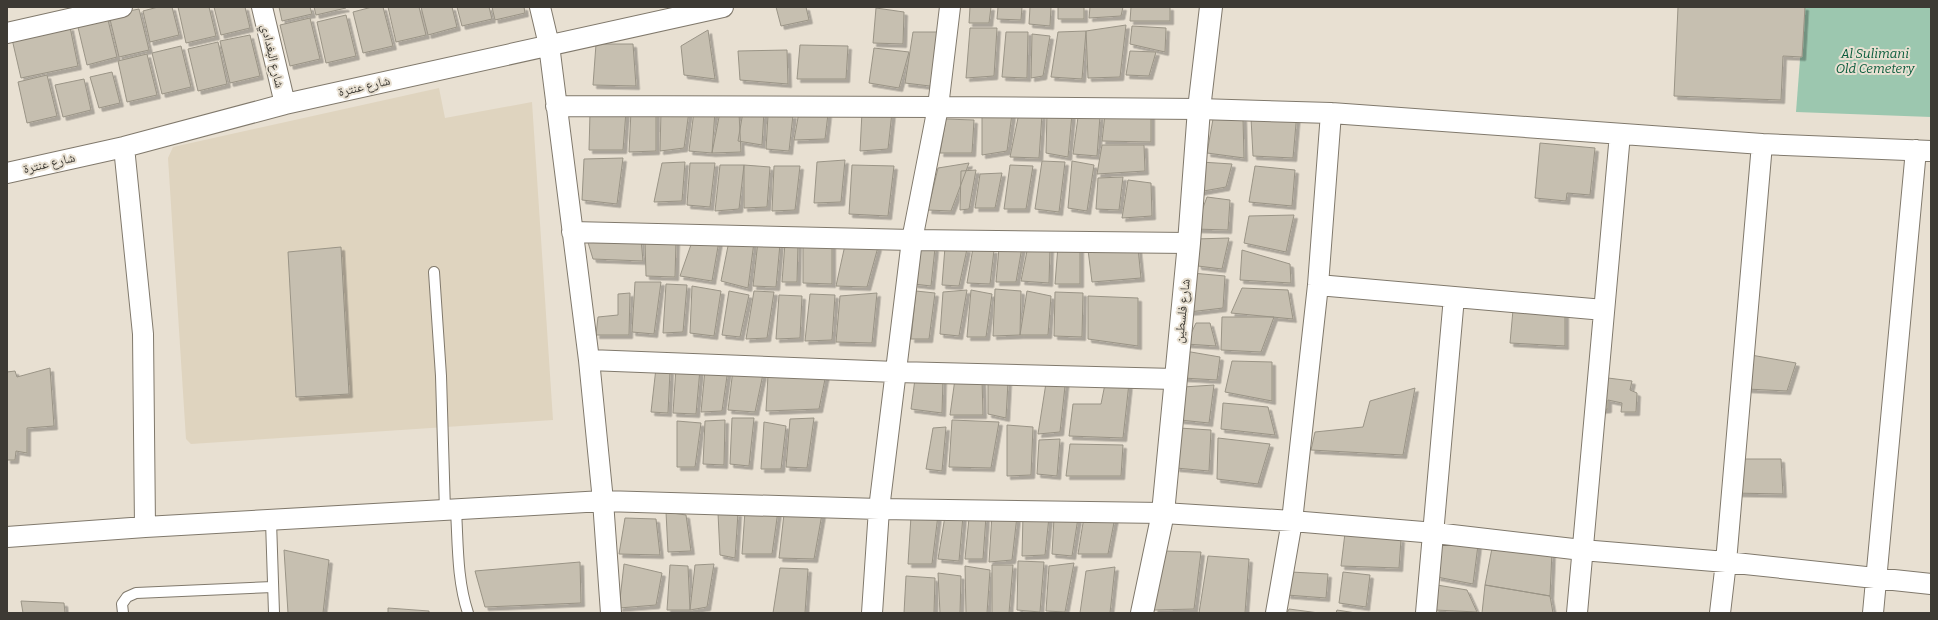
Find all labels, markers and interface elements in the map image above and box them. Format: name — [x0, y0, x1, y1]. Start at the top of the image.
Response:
street label: شارع البغدادي — [255, 23, 288, 90]
park label: Al Sulimani Old Cemetery — [1836, 46, 1916, 76]
street label: شارع عنترة — [337, 73, 392, 101]
street label: شارع عنترة — [22, 150, 77, 178]
street label: شارع فلسطين — [1171, 278, 1195, 344]

